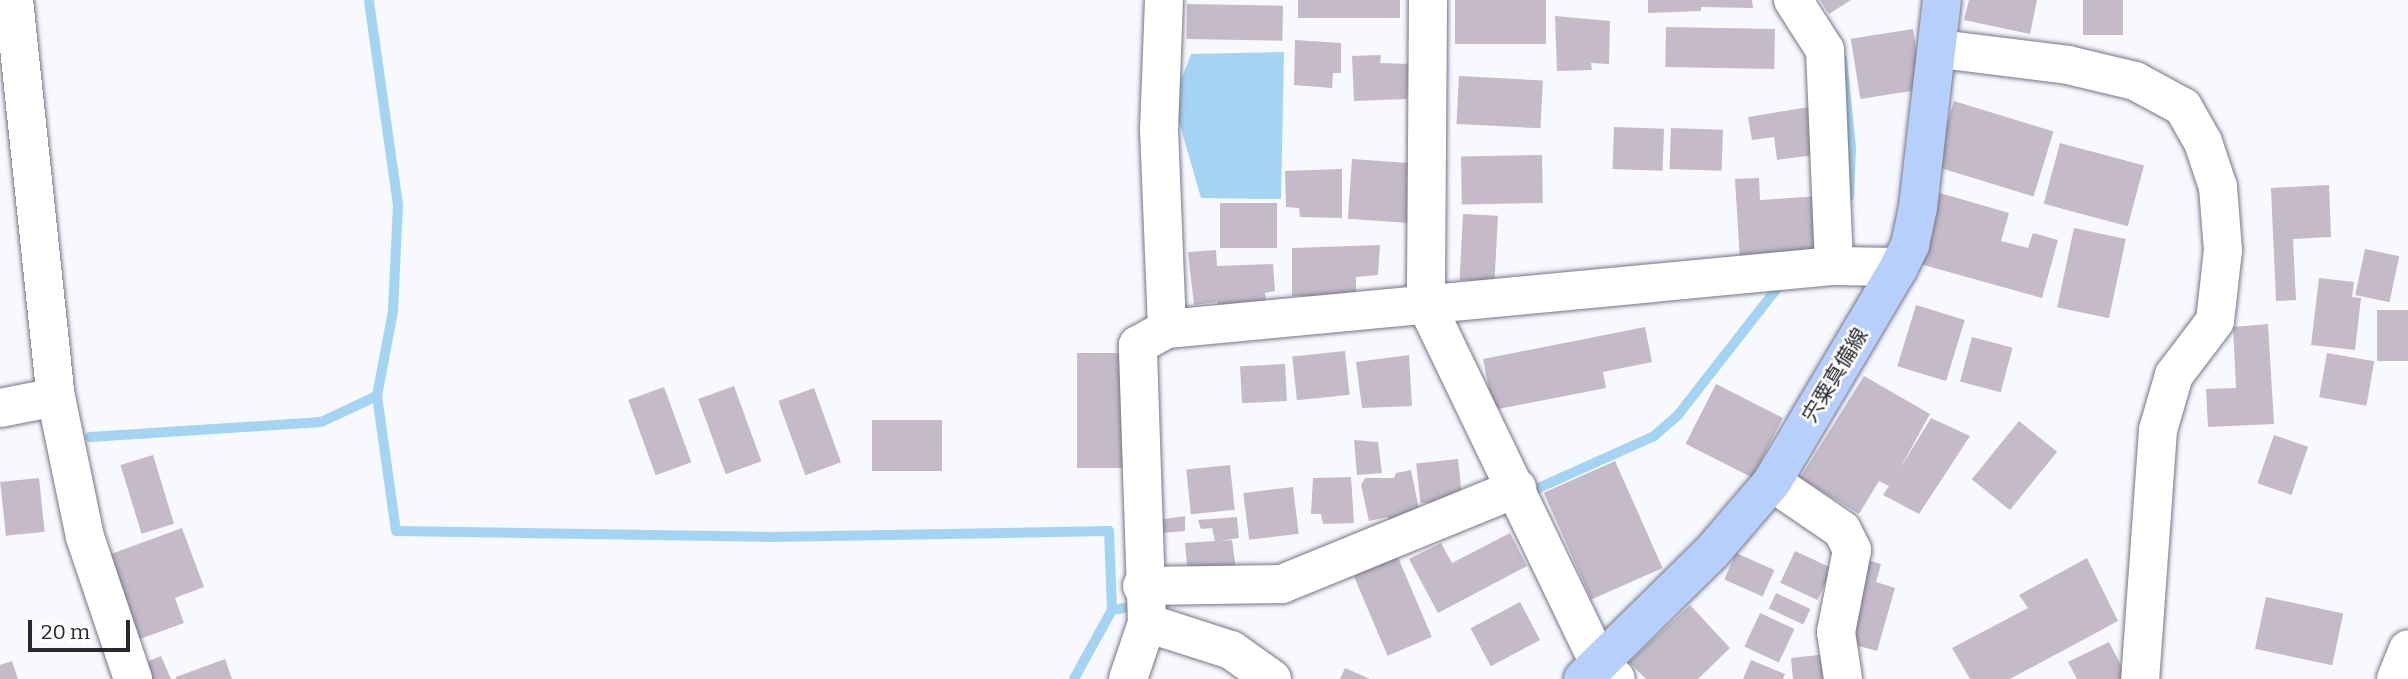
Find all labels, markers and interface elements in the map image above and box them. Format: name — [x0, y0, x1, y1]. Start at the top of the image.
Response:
street label: 宍粟真備線 — [1797, 324, 1873, 426]
scale bar — [32, 606, 133, 650]
text: 20 m — [41, 619, 90, 645]

